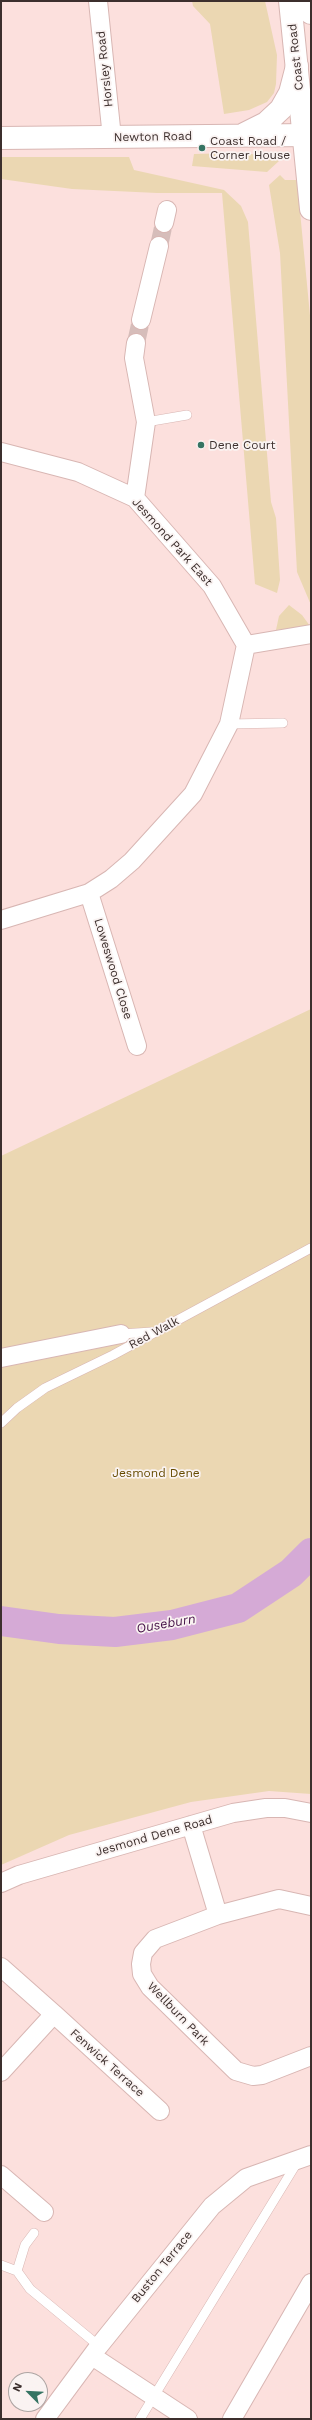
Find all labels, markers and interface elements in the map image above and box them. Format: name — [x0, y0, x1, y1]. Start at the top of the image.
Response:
street label: Coast Road — [285, 23, 307, 91]
street label: Horsley Road — [94, 30, 116, 108]
street label: Newton Road — [114, 129, 192, 145]
place label: Coast Road / Corner House — [210, 134, 290, 162]
marker: Coast Road / Corner House — [197, 143, 207, 153]
place label: Dene Court — [209, 438, 275, 452]
marker: Dene Court — [196, 440, 206, 450]
street label: Jesmond Park East — [129, 495, 215, 589]
street label: Loweswood Close — [91, 917, 135, 1021]
street label: Red Walk — [126, 1314, 182, 1352]
park label: Jesmond Dene — [112, 1466, 200, 1480]
water label: Ouseburn — [135, 1611, 197, 1637]
street label: Jesmond Dene Road — [94, 1812, 214, 1860]
street label: Wellburn Park — [144, 1979, 212, 2049]
street label: Fenwick Terrace — [67, 2026, 147, 2100]
street label: Buston Terrace — [129, 2228, 195, 2306]
north arrow — [8, 2372, 48, 2412]
text: N — [10, 2381, 25, 2394]

